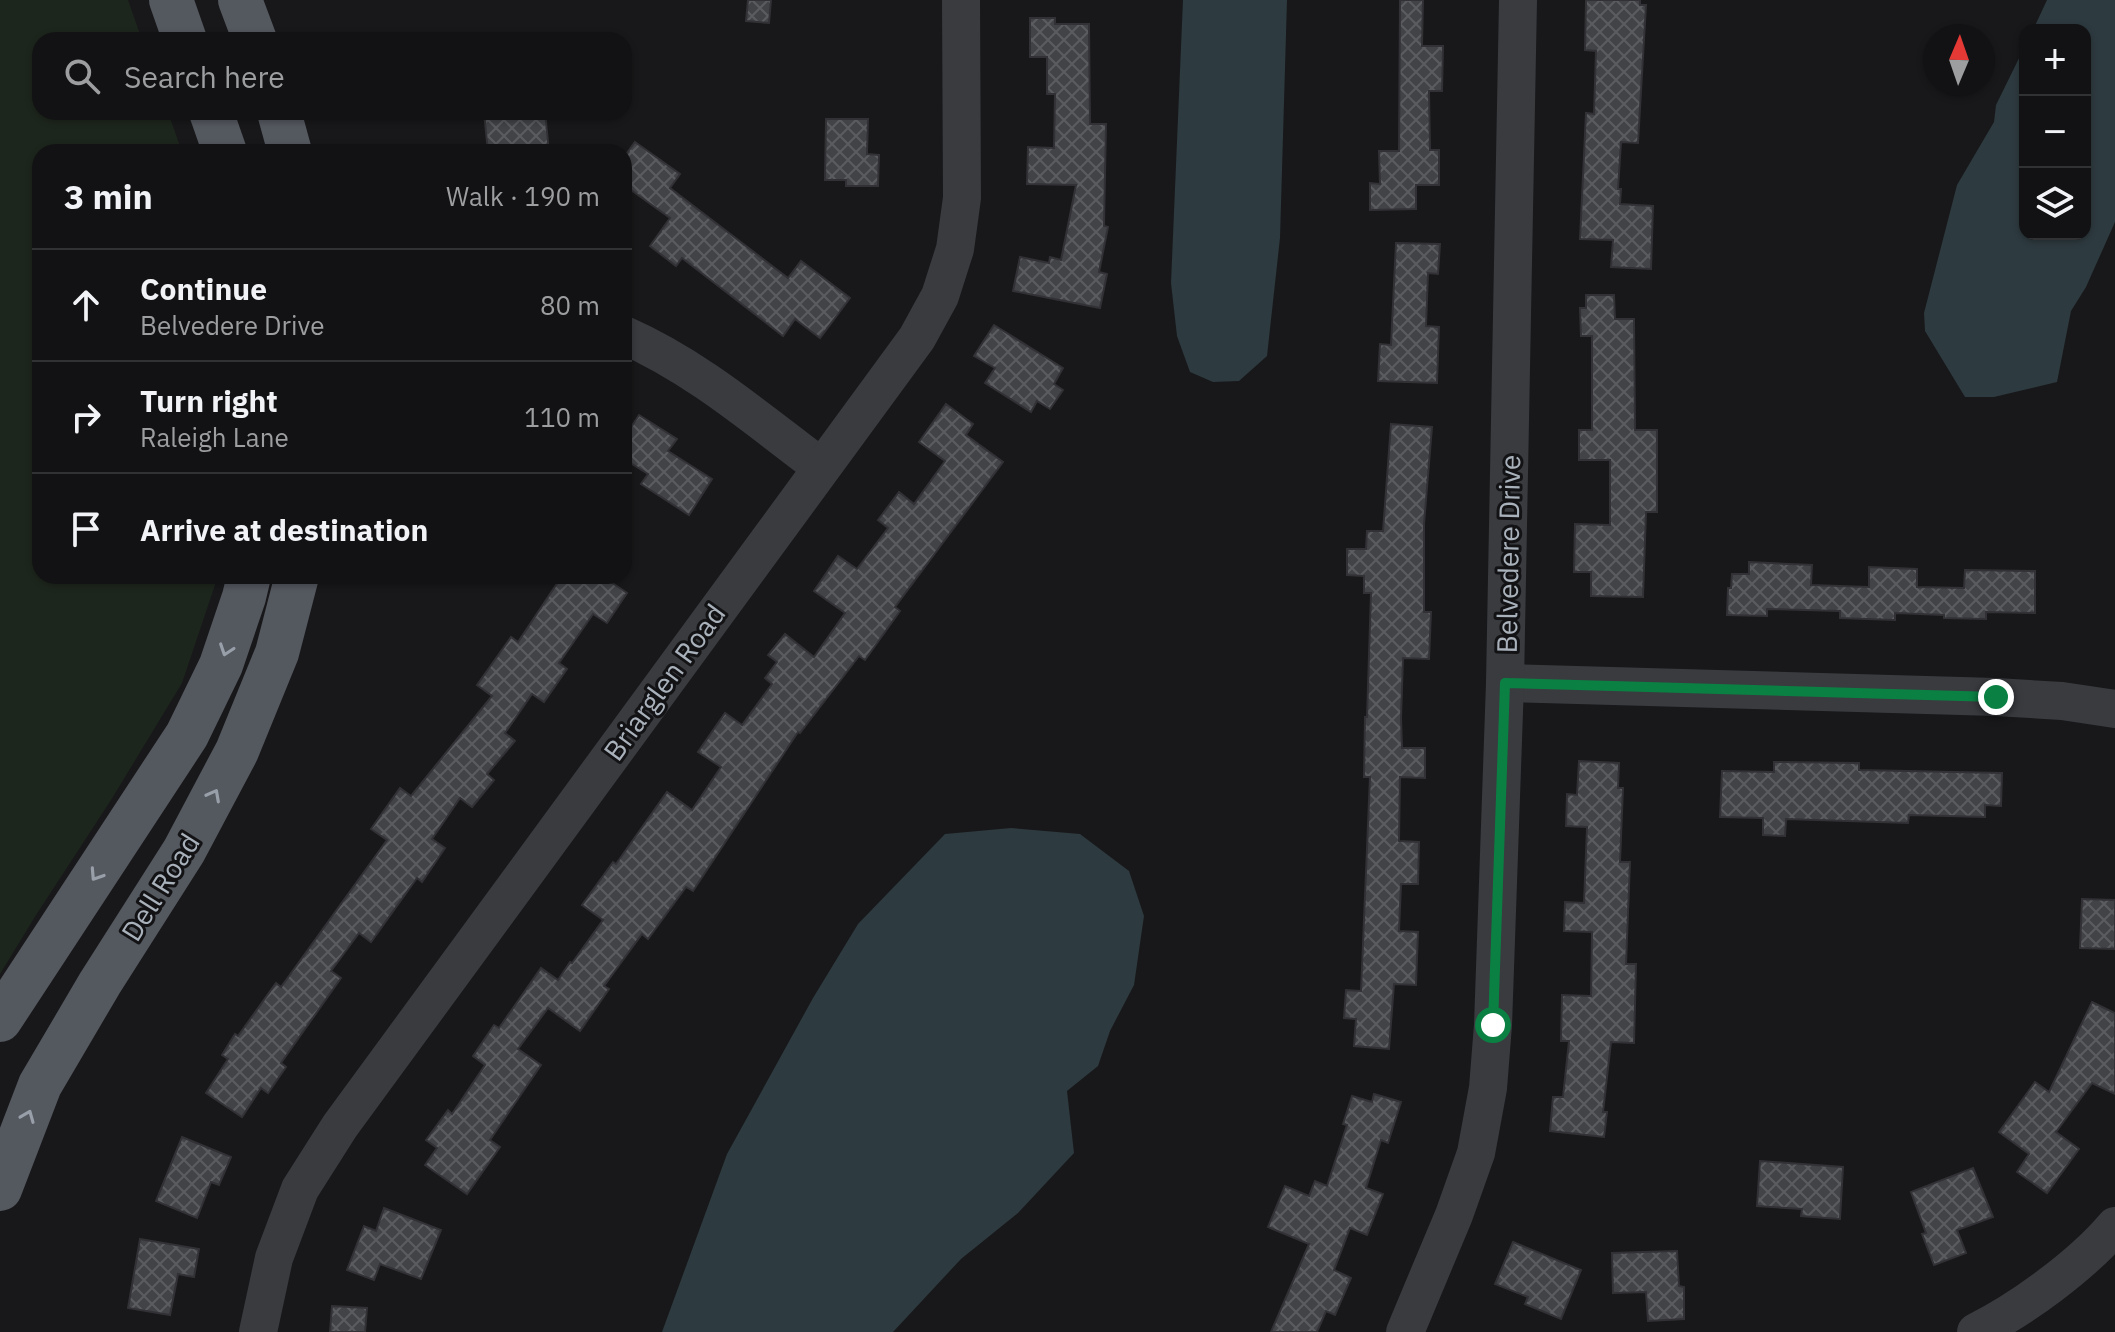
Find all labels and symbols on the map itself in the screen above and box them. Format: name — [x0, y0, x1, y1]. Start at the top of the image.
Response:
north arrow — [1923, 24, 1995, 96]
street label: Belvedere Drive — [1488, 454, 1528, 654]
street label: Briarglen Road — [595, 596, 733, 768]
one-way arrow — [219, 643, 235, 657]
route end — [1978, 679, 2014, 715]
one-way arrow — [205, 788, 220, 803]
street label: Dell Road — [112, 826, 208, 948]
one-way arrow — [90, 866, 105, 880]
route start — [1475, 1007, 1511, 1043]
one-way arrow — [18, 1110, 35, 1124]

